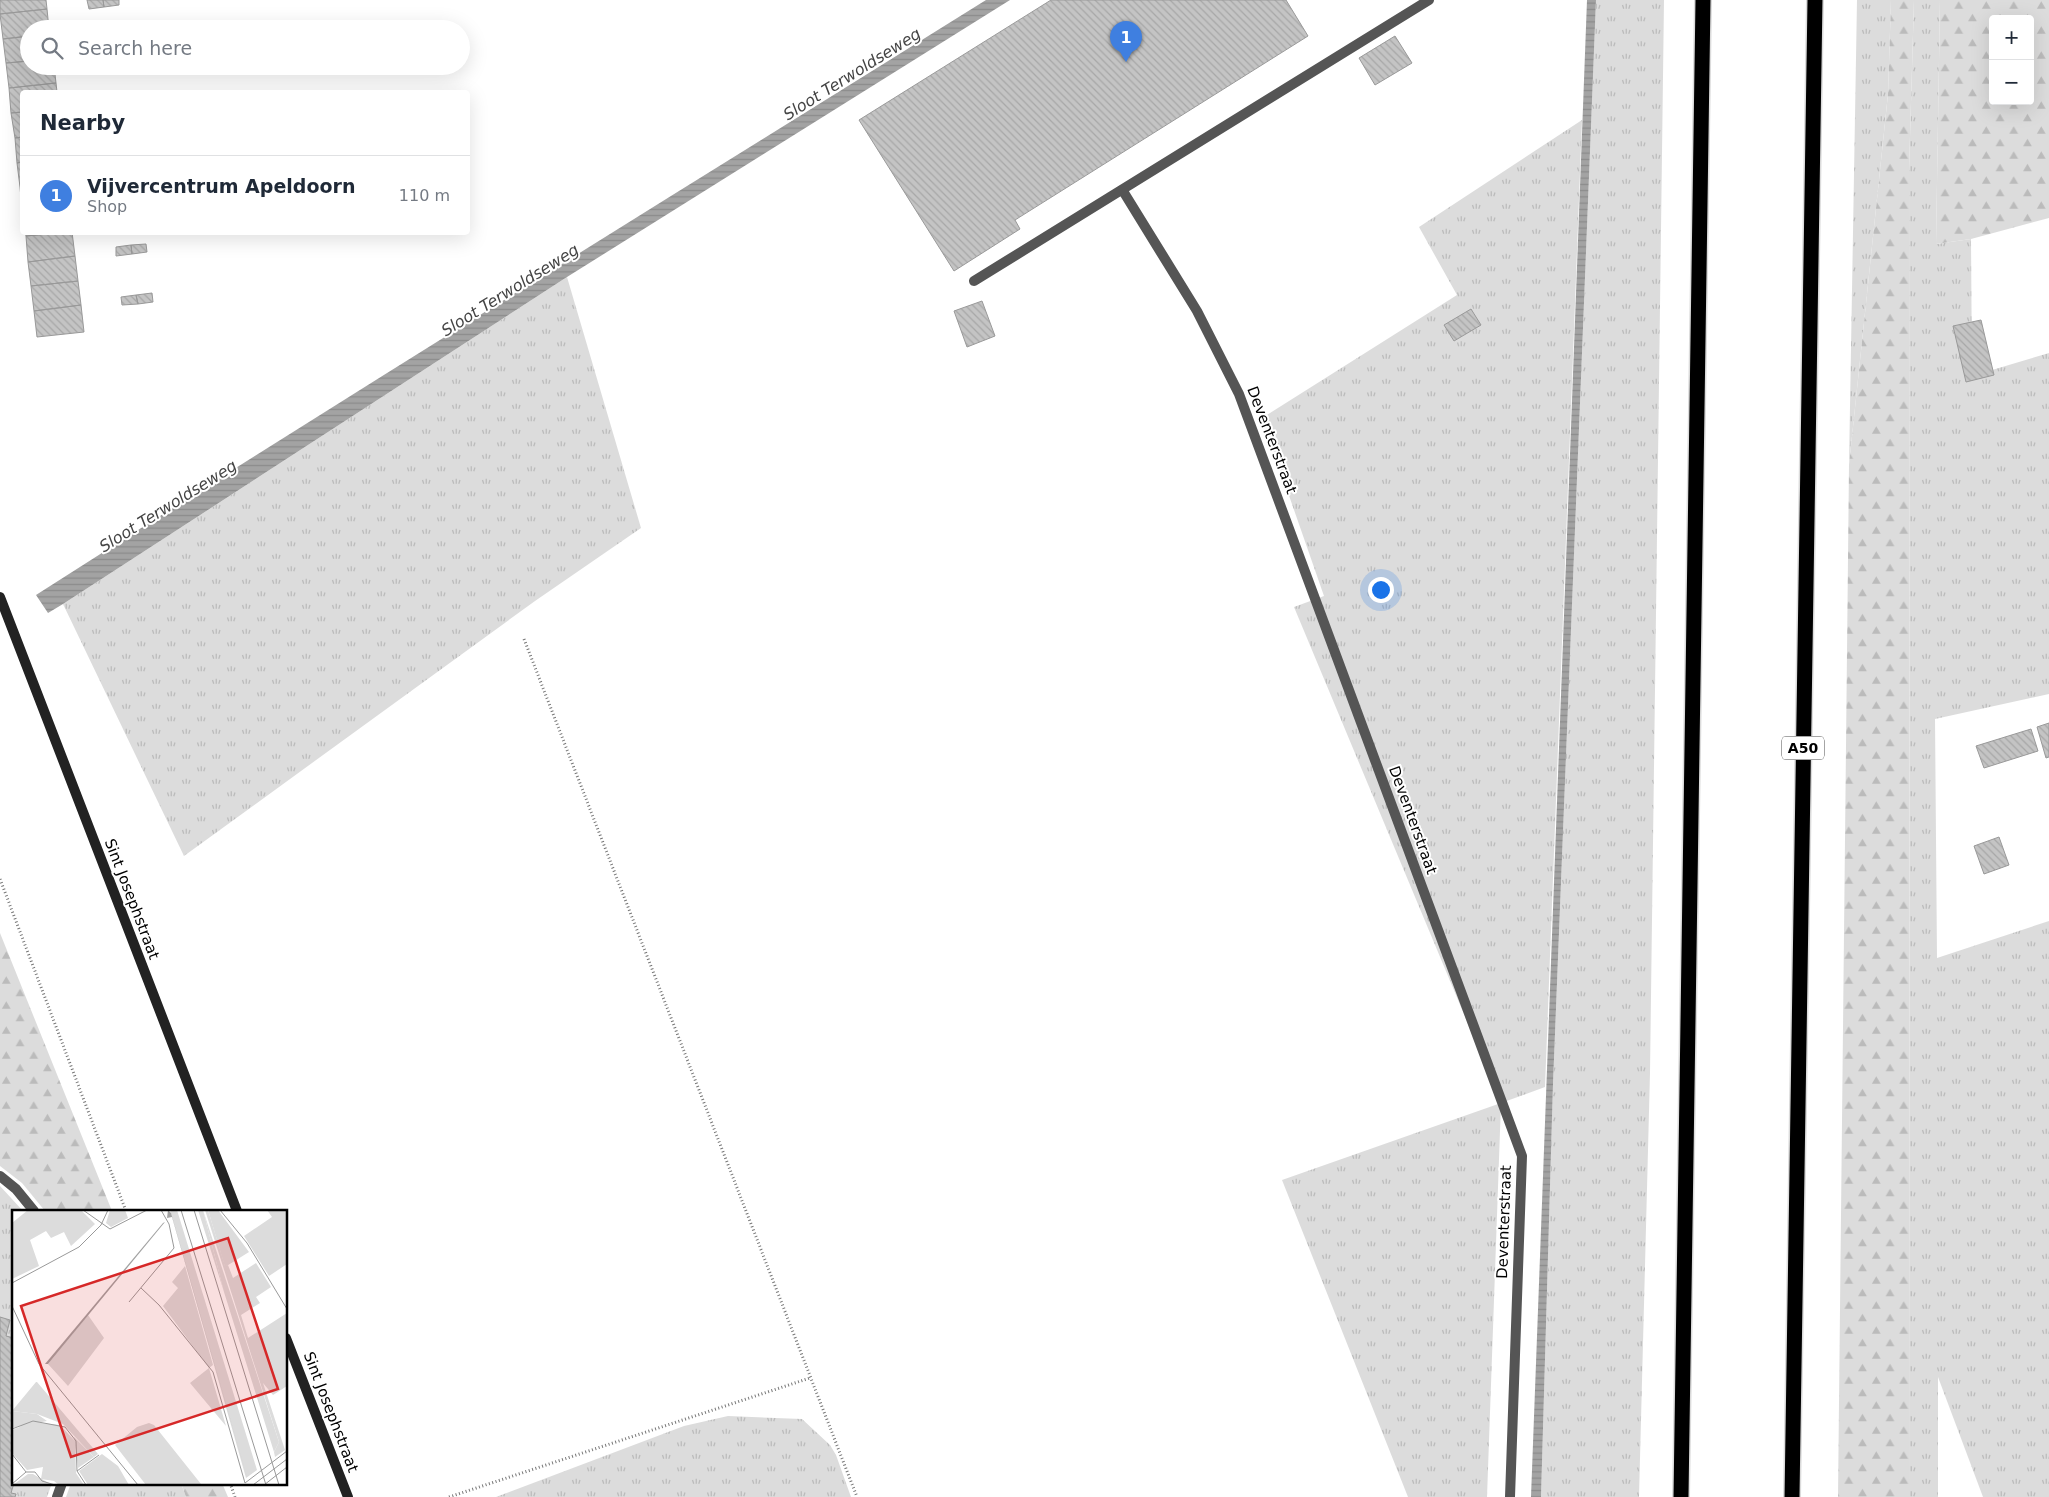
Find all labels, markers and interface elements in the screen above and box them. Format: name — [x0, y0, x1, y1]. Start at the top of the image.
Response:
map controls — [1989, 15, 2034, 105]
button: + — [1989, 15, 2034, 60]
search box — [20, 20, 470, 75]
pin: 1 — [1110, 21, 1142, 62]
water label: Sloot Terwoldseweg — [780, 24, 924, 124]
icon: search — [38, 34, 66, 62]
text: Search here — [78, 37, 192, 59]
button: − — [1989, 60, 2034, 105]
text: Nearby — [40, 111, 125, 135]
text: Vijvercentrum Apeldoorn — [87, 175, 355, 197]
text: 1 — [50, 186, 62, 205]
text: 110 m — [399, 186, 450, 205]
text: Shop — [87, 197, 127, 216]
water label: Sloot Terwoldseweg — [438, 240, 582, 340]
street label: Deventerstraat — [1243, 384, 1301, 496]
water label: Sloot Terwoldseweg — [96, 456, 240, 556]
your location — [1368, 577, 1394, 603]
road number: A50 — [1782, 736, 1824, 760]
street label: Deventerstraat — [1385, 763, 1441, 877]
street label: Sint Josephstraat — [101, 836, 163, 962]
street label: Deventerstraat — [1493, 1165, 1515, 1279]
inset map — [12, 1210, 288, 1484]
street label: Sint Josephstraat — [300, 1349, 362, 1475]

